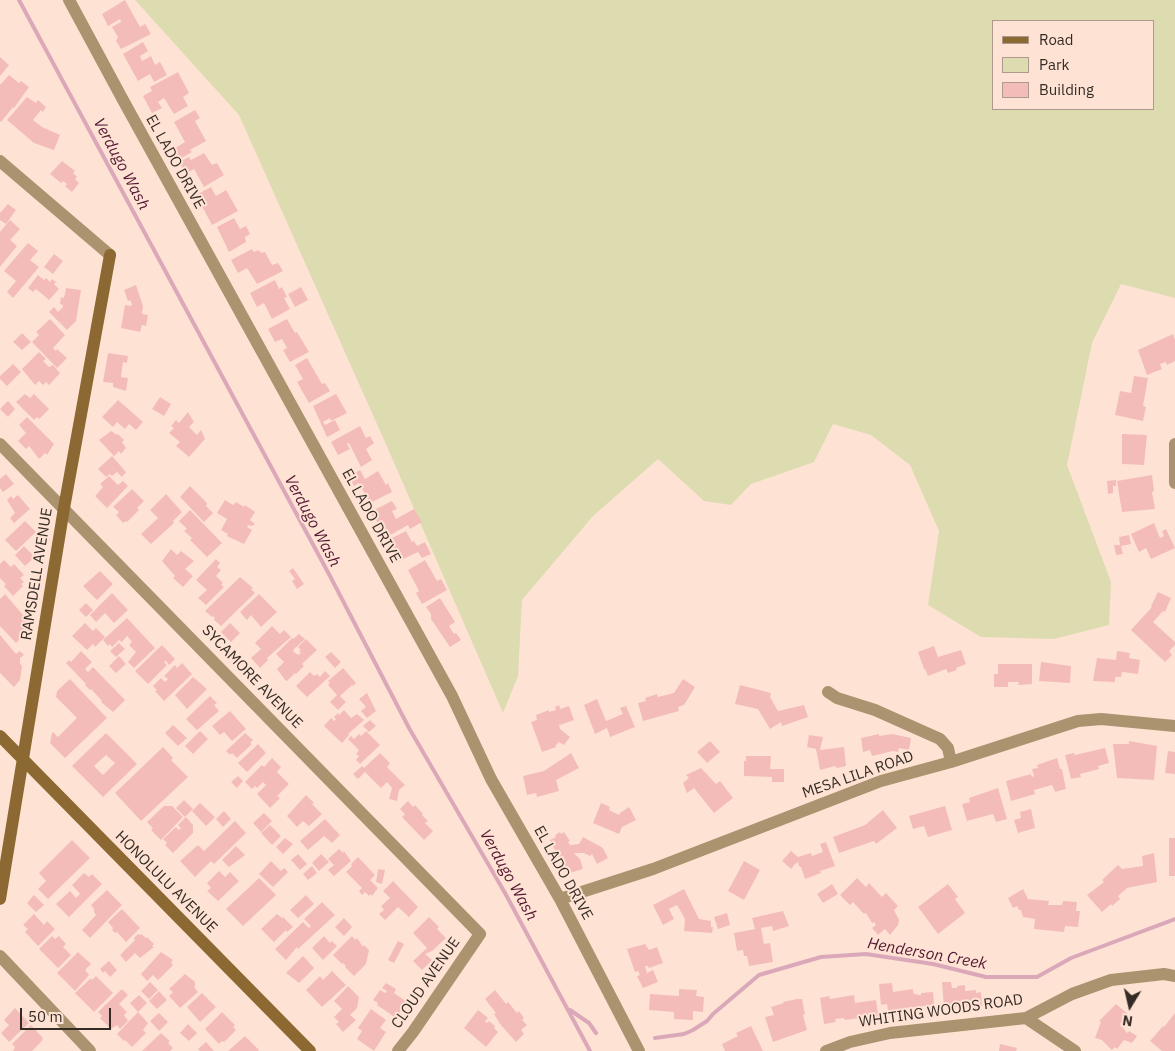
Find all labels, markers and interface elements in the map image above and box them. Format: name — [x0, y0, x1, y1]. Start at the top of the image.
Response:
legend — [992, 20, 1155, 110]
text: Road — [1039, 30, 1074, 49]
text: Park — [1039, 55, 1069, 74]
text: Building — [1039, 80, 1094, 99]
street label: EL LADO DRIVE — [142, 112, 208, 212]
water label: Verdugo Wash — [89, 115, 153, 213]
street label: EL LADO DRIVE — [338, 466, 404, 566]
water label: Verdugo Wash — [280, 472, 344, 570]
street label: RAMSDELL AVENUE — [18, 506, 56, 642]
street label: SYCAMORE AVENUE — [198, 621, 306, 733]
street label: MESA LILA ROAD — [800, 747, 916, 803]
street label: EL LADO DRIVE — [530, 823, 596, 923]
water label: Verdugo Wash — [475, 826, 541, 924]
street label: HONOLULU AVENUE — [111, 827, 221, 937]
street label: CLOUD AVENUE — [388, 934, 464, 1032]
water label: Henderson Creek — [866, 934, 988, 974]
north arrow — [1105, 981, 1155, 1031]
street label: WHITING WOODS ROAD — [858, 991, 1024, 1031]
scale bar — [22, 998, 114, 1030]
text: 50 m — [28, 1007, 63, 1026]
text: N — [1121, 1011, 1134, 1030]

